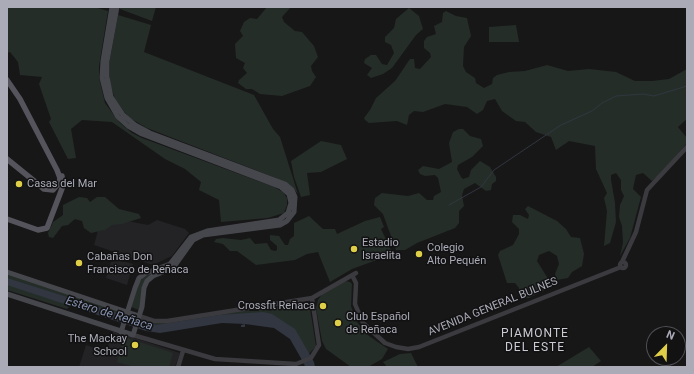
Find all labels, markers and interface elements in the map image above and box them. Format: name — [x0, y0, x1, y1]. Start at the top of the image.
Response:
place label: Casas del Mar — [27, 177, 97, 191]
marker: Casas del Mar — [14, 179, 24, 189]
place label: Estadio Israelita — [362, 236, 401, 262]
place label: Colegio Alto Pequén — [427, 241, 486, 267]
marker: Estadio Israelita — [349, 244, 359, 254]
marker: Colegio Alto Pequén — [414, 249, 424, 259]
place label: Cabañas Don Francisco de Reñaca — [87, 250, 189, 276]
marker: Cabañas Don Francisco de Reñaca — [74, 258, 84, 268]
street label: AVENIDA GENERAL BULNES — [426, 275, 560, 339]
water label: Estero de Reñaca — [64, 294, 154, 334]
place label: Crossfit Reñaca — [238, 299, 315, 313]
marker: Crossfit Reñaca — [318, 301, 328, 311]
place label: Club Español de Reñaca — [346, 310, 410, 336]
marker: Club Español de Reñaca — [333, 318, 343, 328]
north arrow — [646, 326, 686, 366]
district label: PIAMONTE DEL ESTE — [501, 327, 569, 355]
text: N — [664, 328, 677, 343]
place label: The Mackay School — [68, 332, 127, 358]
marker: The Mackay School — [130, 340, 140, 350]

